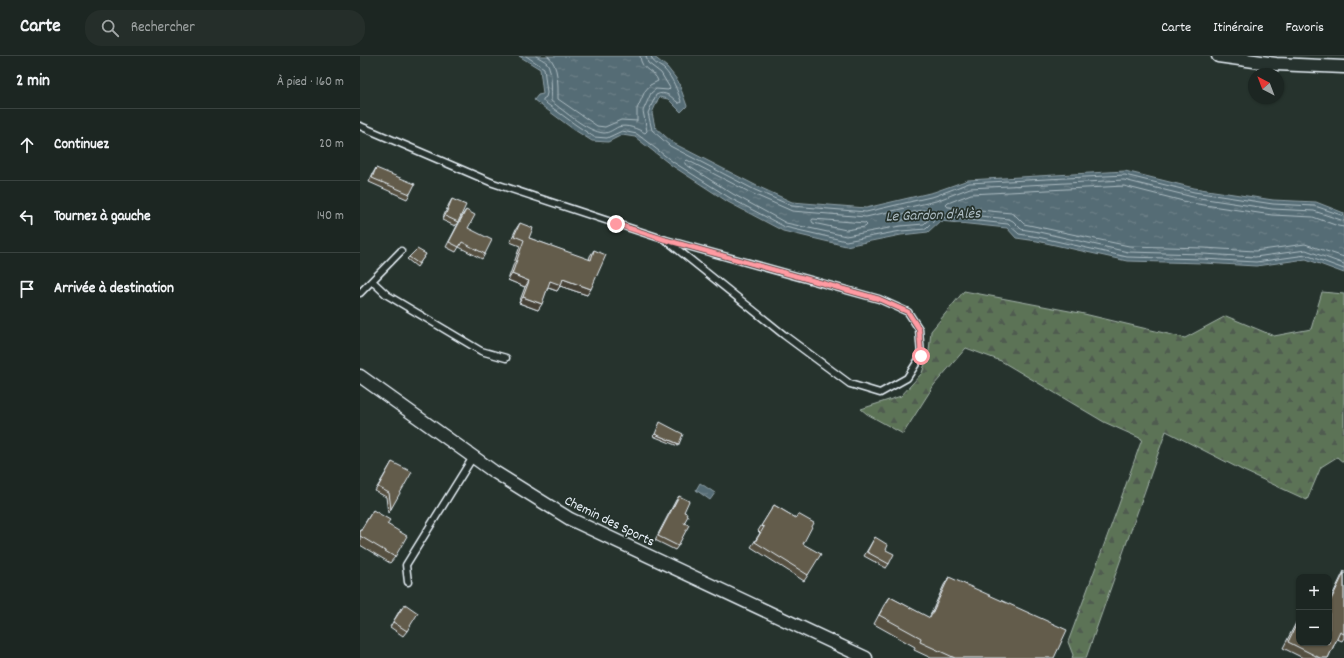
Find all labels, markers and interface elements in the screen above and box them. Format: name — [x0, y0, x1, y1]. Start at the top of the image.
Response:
search box — [85, 10, 365, 46]
text: Carte — [20, 14, 61, 41]
icon: search — [99, 17, 121, 39]
text: Rechercher — [131, 17, 195, 39]
text: Carte — [1161, 18, 1191, 38]
text: Itinéraire — [1213, 18, 1263, 38]
text: Favoris — [1285, 18, 1324, 38]
north arrow — [1248, 68, 1284, 104]
text: 2 min — [16, 70, 50, 94]
text: À pied · 160 m — [277, 73, 344, 92]
icon: ahead — [16, 134, 38, 156]
text: Continuez — [54, 134, 109, 156]
text: 20 m — [319, 135, 344, 154]
water label: Le Gardon d'Alès — [885, 203, 982, 229]
icon: left — [16, 206, 38, 228]
text: Tournez à gauche — [54, 206, 151, 228]
text: 140 m — [317, 207, 344, 226]
route end — [607, 215, 625, 233]
icon: arrive — [16, 278, 38, 300]
text: Arrivée à destination — [54, 278, 174, 300]
route start — [912, 347, 930, 365]
street label: Chemin des Sports — [561, 491, 658, 552]
map controls — [1296, 574, 1332, 646]
button: + — [1296, 574, 1332, 610]
button: − — [1296, 610, 1332, 646]

